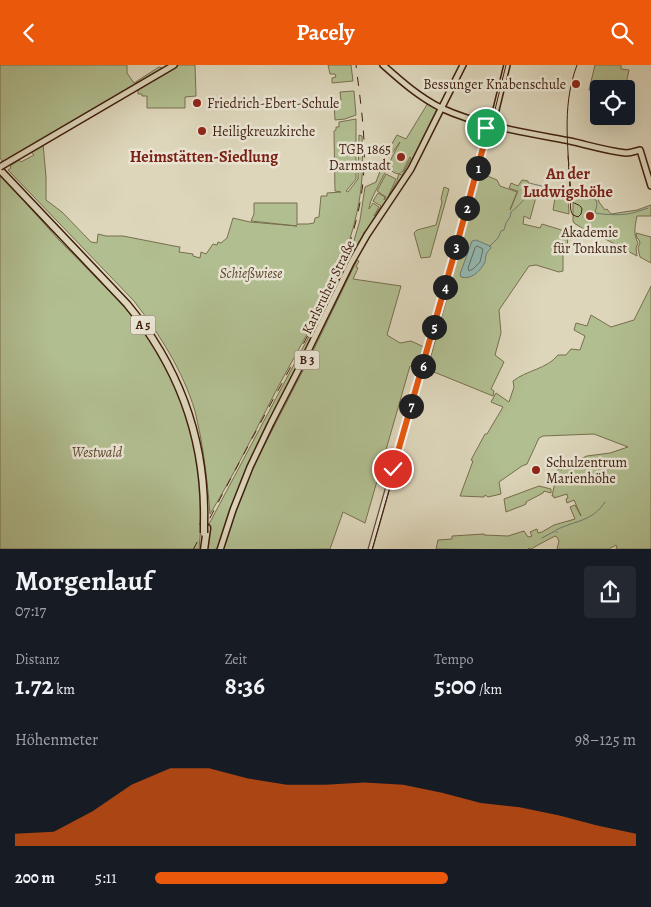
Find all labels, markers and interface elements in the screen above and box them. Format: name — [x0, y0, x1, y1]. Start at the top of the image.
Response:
text: Pacely — [296, 18, 355, 48]
icon: back — [15, 19, 43, 47]
icon: search — [608, 19, 636, 47]
place label: Bessunger Knabenschule — [423, 75, 566, 94]
marker: Bessunger Knabenschule — [570, 78, 582, 90]
map controls — [590, 80, 635, 125]
button: locate — [590, 80, 635, 125]
place label: Friedrich-Ebert-Schule — [207, 94, 339, 113]
marker: Friedrich-Ebert-Schule — [191, 97, 203, 109]
pin — [465, 107, 507, 149]
icon: arrive — [472, 114, 500, 142]
place label: Heiligkreuzkirche — [212, 122, 315, 141]
marker: Heiligkreuzkirche — [196, 125, 208, 137]
place label: TGB 1865 Darmstadt — [329, 140, 391, 175]
district label: Heimstätten-Siedlung — [130, 146, 279, 168]
marker: TGB 1865 Darmstadt — [395, 151, 407, 163]
pin: 1 — [466, 155, 490, 181]
text: 1 — [476, 159, 481, 178]
district label: An der Ludwigshöhe — [523, 163, 613, 203]
pin: 2 — [454, 195, 480, 221]
text: 2 — [464, 199, 471, 218]
marker: Akademie für Tonkunst — [584, 210, 596, 222]
place label: Akademie für Tonkunst — [553, 223, 627, 258]
pin: 3 — [444, 235, 468, 259]
street label: Karlsruher Straße — [297, 237, 360, 338]
text: 3 — [453, 238, 460, 257]
park label: Schießwiese — [220, 264, 282, 283]
pin: 4 — [432, 275, 458, 299]
text: 4 — [442, 278, 449, 297]
road number: A 5 — [130, 315, 156, 335]
pin: 5 — [422, 315, 446, 339]
text: 5 — [432, 318, 437, 337]
road number: B 3 — [294, 351, 320, 369]
pin: 6 — [410, 353, 436, 379]
text: 6 — [420, 357, 427, 376]
pin: 7 — [398, 393, 424, 419]
text: 7 — [409, 397, 414, 416]
park label: Westwald — [72, 443, 123, 462]
pin — [372, 448, 414, 490]
place label: Schulzentrum Marienhöhe — [546, 453, 627, 488]
icon: check — [379, 455, 407, 483]
marker: Schulzentrum Marienhöhe — [530, 464, 542, 476]
text: Morgenlauf — [15, 562, 153, 600]
button: share — [584, 566, 636, 618]
text: 07:17 — [15, 600, 46, 622]
text: Distanz — [15, 650, 60, 669]
text: Zeit — [225, 650, 247, 669]
text: Tempo — [434, 650, 473, 669]
text: 1.72 — [15, 669, 54, 703]
text: 8:36 — [225, 669, 265, 703]
text: 5:00 — [434, 669, 476, 703]
text: km — [54, 680, 75, 699]
text: /km — [476, 680, 502, 699]
text: Höhenmeter — [15, 729, 98, 751]
text: 98–125 m — [575, 729, 636, 751]
text: 200 m — [15, 867, 55, 889]
text: 5:11 — [95, 867, 117, 889]

